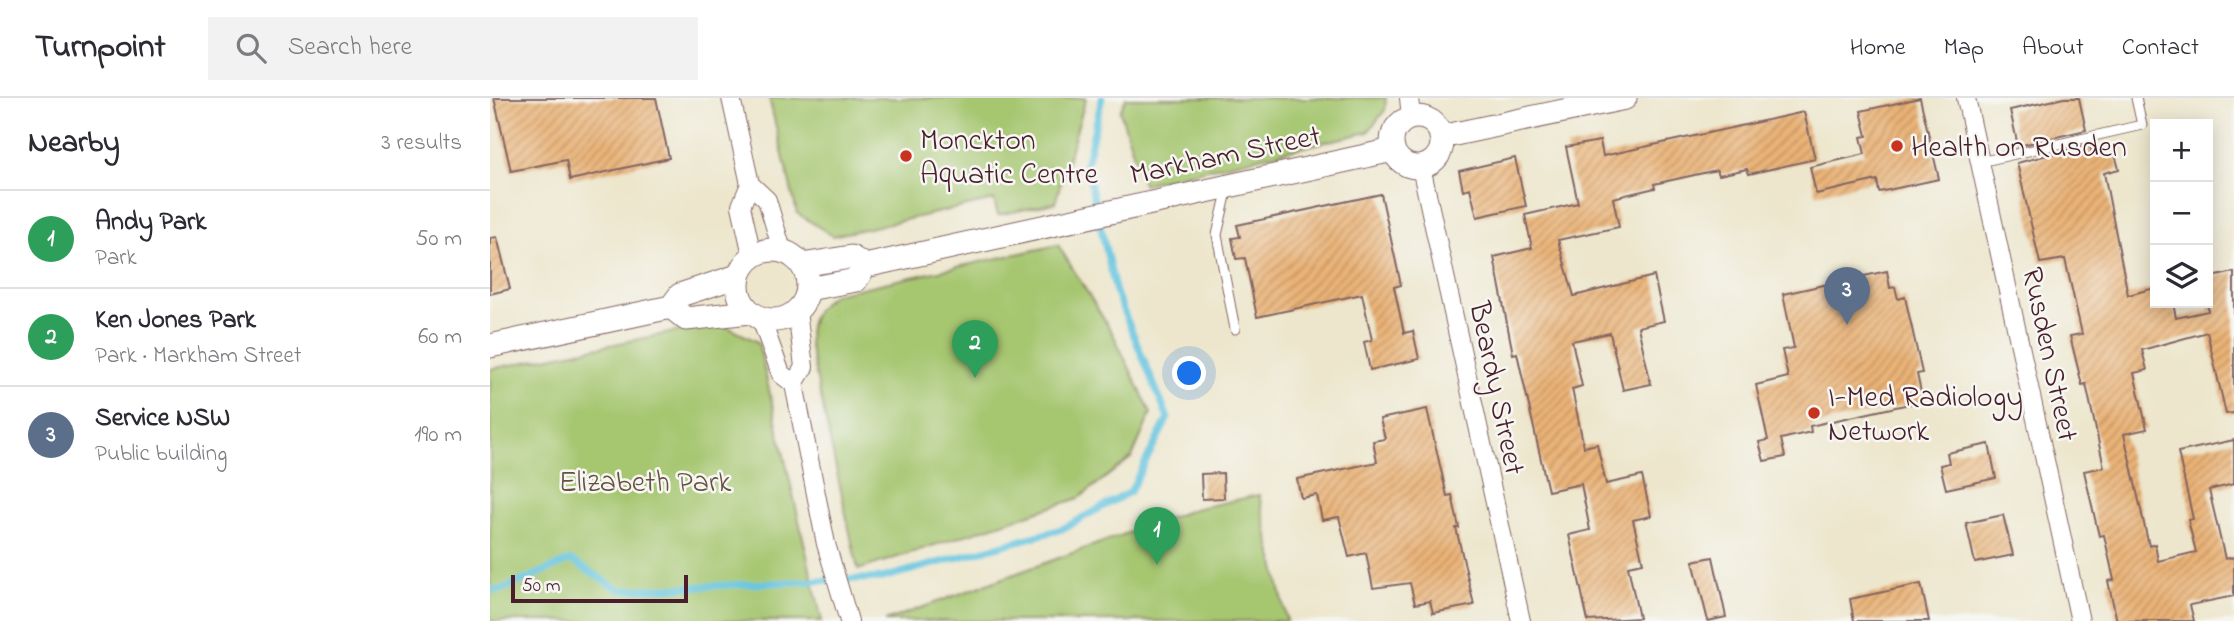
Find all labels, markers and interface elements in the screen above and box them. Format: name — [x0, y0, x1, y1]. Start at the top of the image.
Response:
search box — [208, 17, 698, 80]
text: Turnpoint — [35, 24, 166, 72]
icon: search — [232, 29, 270, 67]
text: Search here — [288, 29, 412, 67]
text: Home — [1850, 31, 1906, 66]
text: Map — [1944, 31, 1984, 66]
text: About — [2022, 31, 2084, 66]
text: Contact — [2122, 31, 2199, 66]
street label: Markham Street — [1126, 115, 1325, 199]
map controls — [2150, 119, 2213, 308]
button: + — [2150, 119, 2213, 182]
place label: Monckton Aquatic Centre — [920, 120, 1099, 198]
text: Nearby — [28, 122, 120, 166]
text: 3 results — [381, 127, 462, 160]
place label: Health on Rusden — [1911, 127, 2127, 171]
marker: Health on Rusden — [1889, 138, 1905, 154]
marker: Monckton Aquatic Centre — [898, 148, 914, 164]
button: − — [2150, 182, 2213, 245]
text: Andy Park — [95, 204, 206, 242]
text: 1 — [47, 223, 55, 256]
text: 50 m — [415, 223, 462, 256]
text: Park — [95, 242, 137, 275]
button: layers — [2150, 245, 2213, 308]
street label: Rusden Street — [2008, 263, 2088, 446]
pin: 3 — [1824, 267, 1870, 325]
street label: Beardy Street — [1455, 297, 1535, 479]
text: Ken Jones Park — [95, 302, 256, 340]
pin: 2 — [952, 320, 998, 378]
text: 2 — [45, 321, 57, 354]
text: 60 m — [418, 321, 462, 354]
text: Park · Markham Street — [95, 340, 301, 373]
your location — [1172, 356, 1206, 390]
place label: I-Med Radiology Network — [1828, 377, 2023, 455]
text: Service NSW — [95, 400, 230, 438]
marker: I-Med Radiology Network — [1806, 405, 1822, 421]
text: 3 — [46, 419, 56, 452]
text: 190 m — [414, 419, 462, 452]
text: Public building — [95, 438, 227, 471]
park label: Elizabeth Park — [559, 462, 732, 506]
pin: 1 — [1134, 507, 1180, 565]
scale bar — [511, 572, 688, 604]
text: 50 m — [522, 573, 561, 600]

